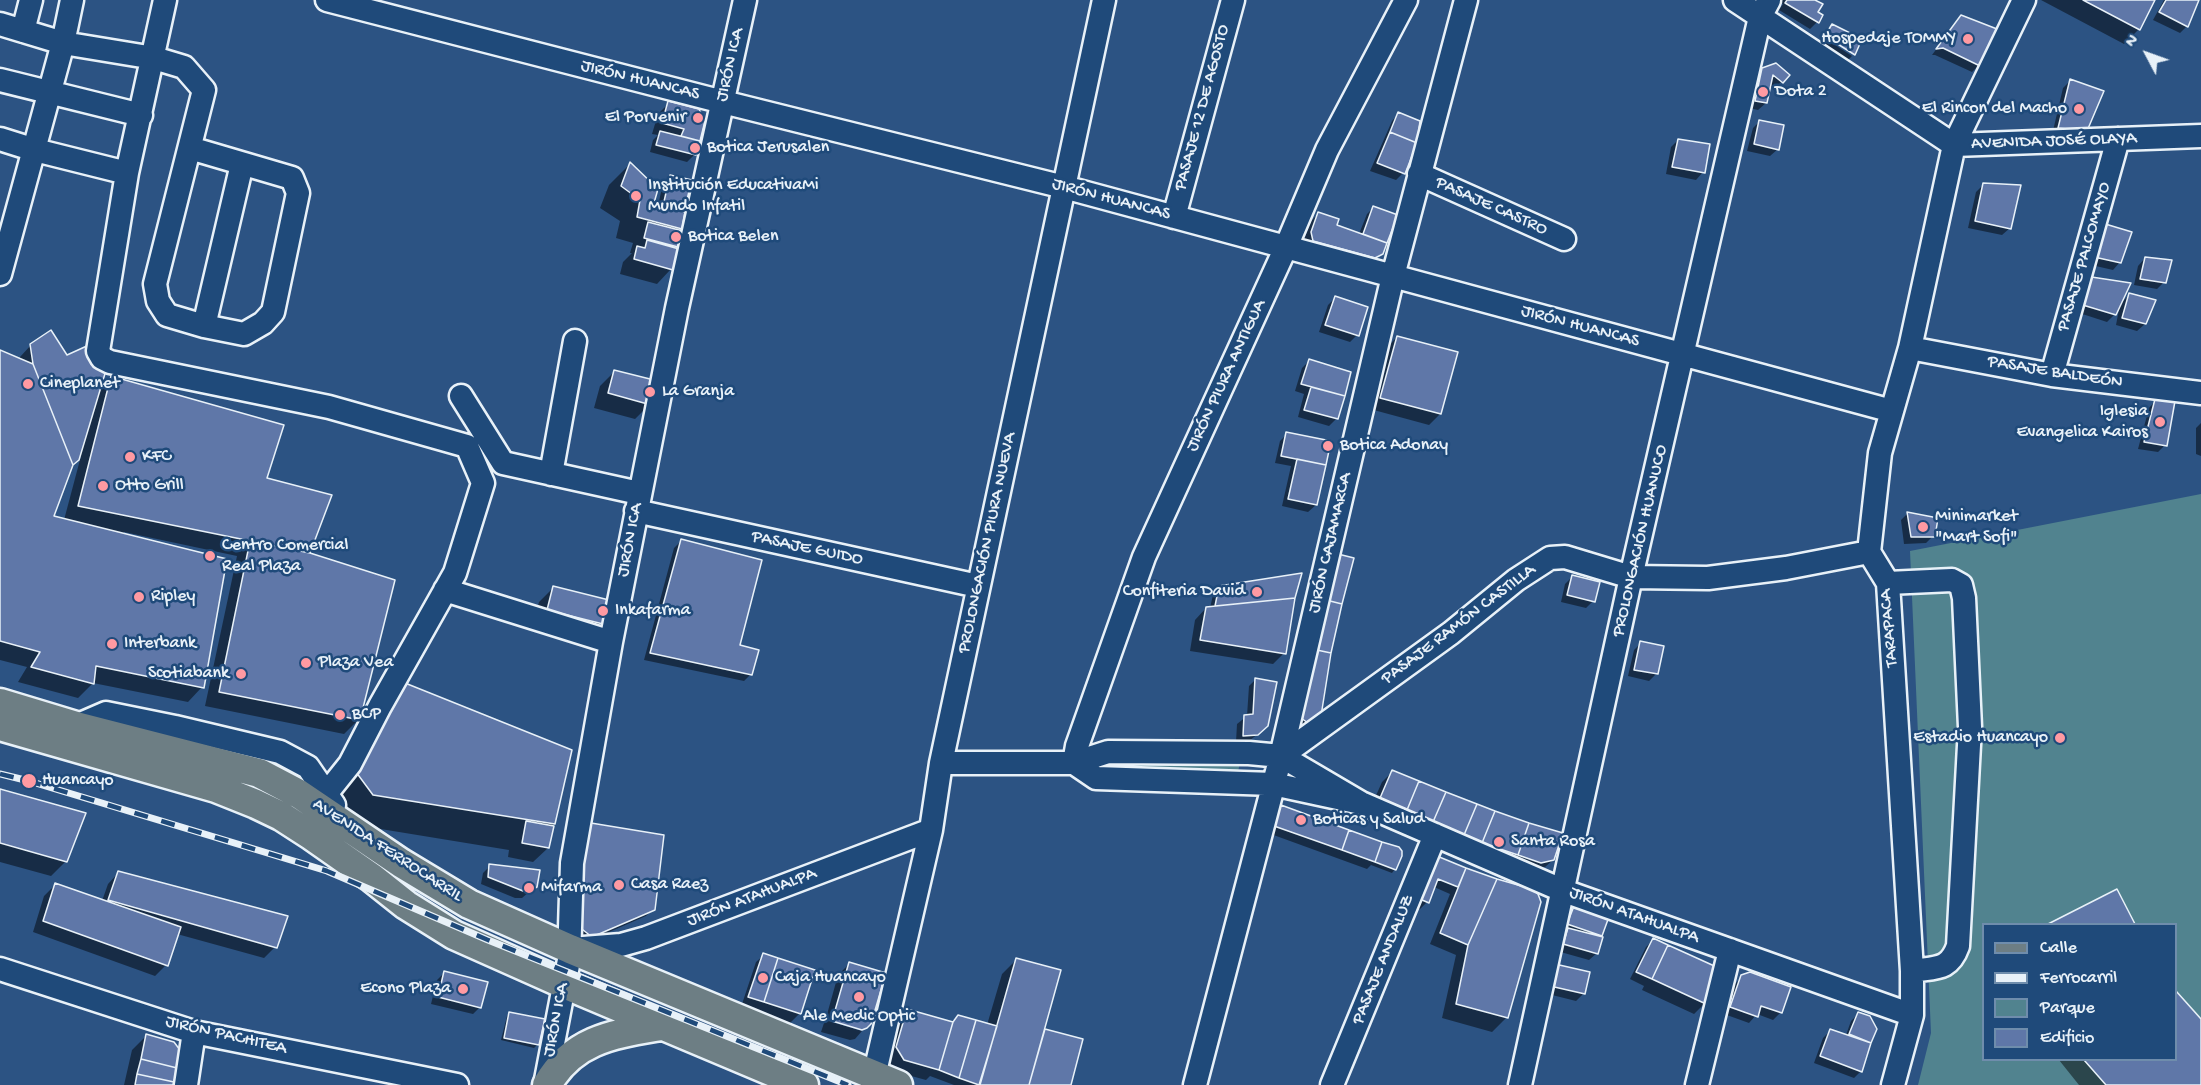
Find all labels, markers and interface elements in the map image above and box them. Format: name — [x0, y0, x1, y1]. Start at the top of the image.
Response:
street label: PASAJE 12 DE AGOSTO — [1170, 23, 1236, 193]
north arrow — [2117, 24, 2177, 84]
street label: JIRÓN ICA — [712, 26, 750, 104]
place label: Hospedaje TOMMY — [1821, 28, 1956, 50]
marker: Hospedaje TOMMY — [1961, 32, 1975, 46]
text: N — [2122, 32, 2144, 52]
street label: JIRÓN HUANCAS — [578, 56, 702, 106]
place label: Dota 2 — [1775, 81, 1827, 103]
marker: Dota 2 — [1756, 85, 1770, 99]
place label: El Rincon del Macho — [1922, 98, 2067, 120]
marker: El Rincon del Macho — [2072, 102, 2086, 116]
place label: El Porvenir — [605, 107, 686, 129]
marker: El Porvenir — [691, 111, 705, 125]
street label: AVENIDA JOSÉ OLAYA — [1971, 128, 2137, 156]
place label: Botica Jerusalen — [707, 137, 829, 159]
marker: Botica Jerusalen — [688, 141, 702, 155]
street label: PASAJE CASTRO — [1432, 173, 1550, 241]
street label: JIRÓN HUANCAS — [1049, 174, 1173, 226]
place label: Institución EducativaMi Mundo Infatil — [648, 175, 819, 218]
street label: PASAJE PALCOMAYO — [2053, 180, 2117, 334]
marker: Institución EducativaMi Mundo Infatil — [629, 189, 643, 203]
place label: Botica Belen — [688, 226, 778, 248]
marker: Botica Belen — [669, 230, 683, 244]
street label: JIRÓN PIURA ANTIGUA — [1182, 297, 1272, 455]
street label: JIRÓN HUANCAS — [1518, 301, 1642, 353]
street label: PASAJE BALDEÓN — [1986, 352, 2124, 394]
place label: Cineplanet — [40, 373, 120, 395]
marker: Cineplanet — [21, 377, 35, 391]
place label: La Granja — [662, 381, 734, 403]
marker: La Granja — [643, 385, 657, 399]
place label: Iglesia Evangelica Kairos — [2016, 401, 2148, 444]
marker: Iglesia Evangelica Kairos — [2153, 415, 2167, 429]
street label: PROLONGACIÓN PIURA NUEVA — [954, 431, 1022, 655]
place label: Botica Adonay — [1340, 435, 1448, 457]
marker: Botica Adonay — [1321, 439, 1335, 453]
street label: PROLONGACIÓN HUANUCO — [1608, 443, 1674, 639]
place label: KFC — [142, 446, 171, 468]
marker: KFC — [123, 450, 137, 464]
street label: JIRÓN CAJAMARCA — [1304, 471, 1358, 615]
place label: Otto Grill — [115, 475, 184, 497]
marker: Otto Grill — [96, 479, 110, 493]
street label: JIRÓN ICA — [613, 501, 649, 579]
place label: Minimarket "Mart Sofi" — [1935, 506, 2018, 548]
marker: Minimarket "Mart Sofi" — [1916, 520, 1930, 534]
street label: PASAJE GUIDO — [749, 527, 865, 571]
place label: Centro Comercial Real Plaza — [222, 535, 348, 578]
marker: Centro Comercial Real Plaza — [203, 549, 217, 563]
street label: PASAJE RAMÓN CASTILLA — [1378, 560, 1540, 690]
place label: Confiteria David — [1123, 581, 1245, 603]
marker: Confiteria David — [1250, 585, 1264, 599]
place label: Ripley — [151, 586, 195, 608]
street label: TARAPACA — [1876, 588, 1904, 668]
marker: Ripley — [132, 590, 146, 604]
place label: Inkafarma — [615, 600, 691, 622]
marker: Inkafarma — [596, 604, 610, 618]
place label: Interbank — [124, 633, 196, 655]
marker: Interbank — [105, 637, 119, 651]
place label: Plaza Vea — [318, 652, 393, 674]
marker: Plaza Vea — [299, 656, 313, 670]
place label: Scotiabank — [148, 663, 229, 685]
marker: Scotiabank — [234, 667, 248, 681]
place label: BCP — [352, 704, 381, 726]
marker: BCP — [333, 708, 347, 722]
place label: Estadio Huancayo — [1913, 727, 2048, 749]
marker: Estadio Huancayo — [2053, 731, 2067, 745]
place label: Huancayo — [42, 770, 114, 792]
marker: Huancayo — [20, 772, 38, 790]
street label: AVENIDA FERROCARRIL — [308, 794, 466, 908]
place label: Boticas y Salud — [1313, 809, 1424, 831]
marker: Boticas y Salud — [1294, 813, 1308, 827]
place label: Santa Rosa — [1511, 831, 1595, 853]
marker: Santa Rosa — [1492, 835, 1506, 849]
street label: JIRÓN ATAHUALPA — [684, 863, 820, 933]
place label: Casa Raez — [631, 874, 708, 896]
place label: Mifarma — [541, 877, 602, 899]
marker: Casa Raez — [612, 878, 626, 892]
marker: Mifarma — [522, 881, 536, 895]
street label: JIRÓN ATAHUALPA — [1566, 882, 1702, 950]
street label: PASAJE ANDALUZ — [1348, 892, 1420, 1028]
legend — [1982, 923, 2177, 1061]
text: Calle — [2040, 938, 2077, 959]
place label: Caja Huancayo — [775, 967, 886, 989]
text: Ferrocarril — [2040, 968, 2117, 989]
marker: Caja Huancayo — [756, 971, 770, 985]
place label: Econo Plaza — [360, 978, 451, 1000]
street label: JIRÓN ICA — [539, 981, 575, 1059]
marker: Econo Plaza — [456, 982, 470, 996]
marker: Ale Medic Optic — [852, 990, 866, 1004]
text: Parque — [2040, 998, 2095, 1019]
place label: Ale Medic Optic — [803, 1006, 915, 1028]
street label: JIRÓN PACHITEA — [163, 1012, 289, 1060]
text: Edificio — [2040, 1028, 2094, 1049]

